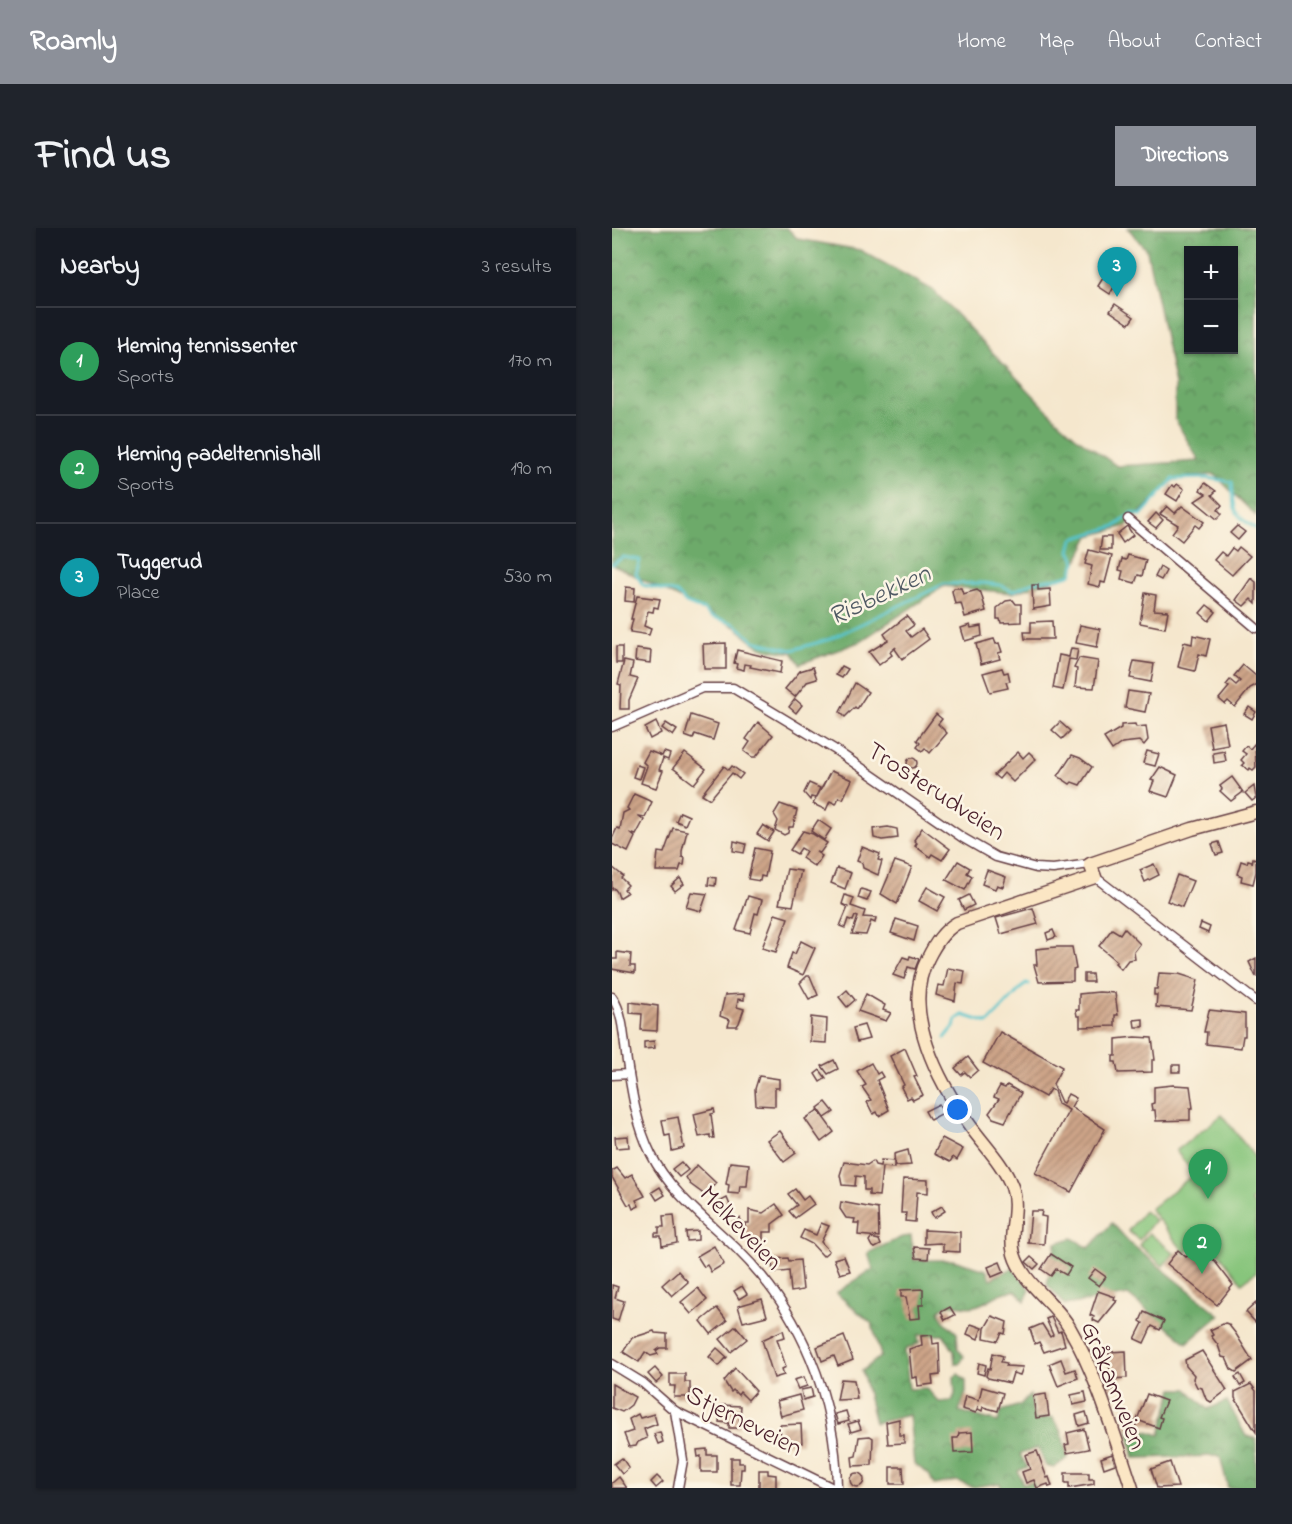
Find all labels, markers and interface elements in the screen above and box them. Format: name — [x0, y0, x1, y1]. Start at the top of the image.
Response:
text: Roamly — [30, 22, 117, 63]
text: Home — [957, 27, 1006, 57]
text: Map — [1039, 27, 1074, 57]
text: About — [1107, 27, 1161, 57]
text: Contact — [1194, 27, 1262, 57]
text: Find us — [36, 126, 171, 187]
button: Directions — [1115, 126, 1256, 186]
map controls — [1184, 246, 1238, 354]
button: + — [1184, 246, 1238, 300]
text: Nearby — [60, 248, 139, 286]
pin: 3 — [1098, 248, 1136, 297]
text: 3 results — [482, 253, 552, 282]
button: − — [1184, 300, 1238, 354]
text: Heming tennissenter — [117, 331, 297, 363]
text: 1 — [76, 347, 83, 376]
text: 170 m — [508, 347, 552, 376]
text: Sports — [117, 363, 174, 392]
text: Heming padeltennishall — [117, 439, 321, 471]
text: 2 — [75, 455, 84, 484]
text: 190 m — [510, 455, 552, 484]
text: Sports — [117, 471, 174, 500]
text: Tuggerud — [117, 547, 202, 579]
water label: Risbekken — [822, 555, 938, 637]
text: 3 — [75, 563, 84, 592]
text: 530 m — [503, 563, 552, 592]
text: Place — [117, 579, 159, 608]
street label: Trosterudveien — [858, 733, 1012, 852]
your location — [943, 1095, 972, 1124]
pin: 1 — [1188, 1150, 1228, 1199]
street label: Melkeveien — [689, 1178, 790, 1281]
pin: 2 — [1182, 1224, 1222, 1274]
street label: Gråkamveien — [1069, 1316, 1155, 1456]
street label: Stjerneveien — [679, 1377, 809, 1468]

